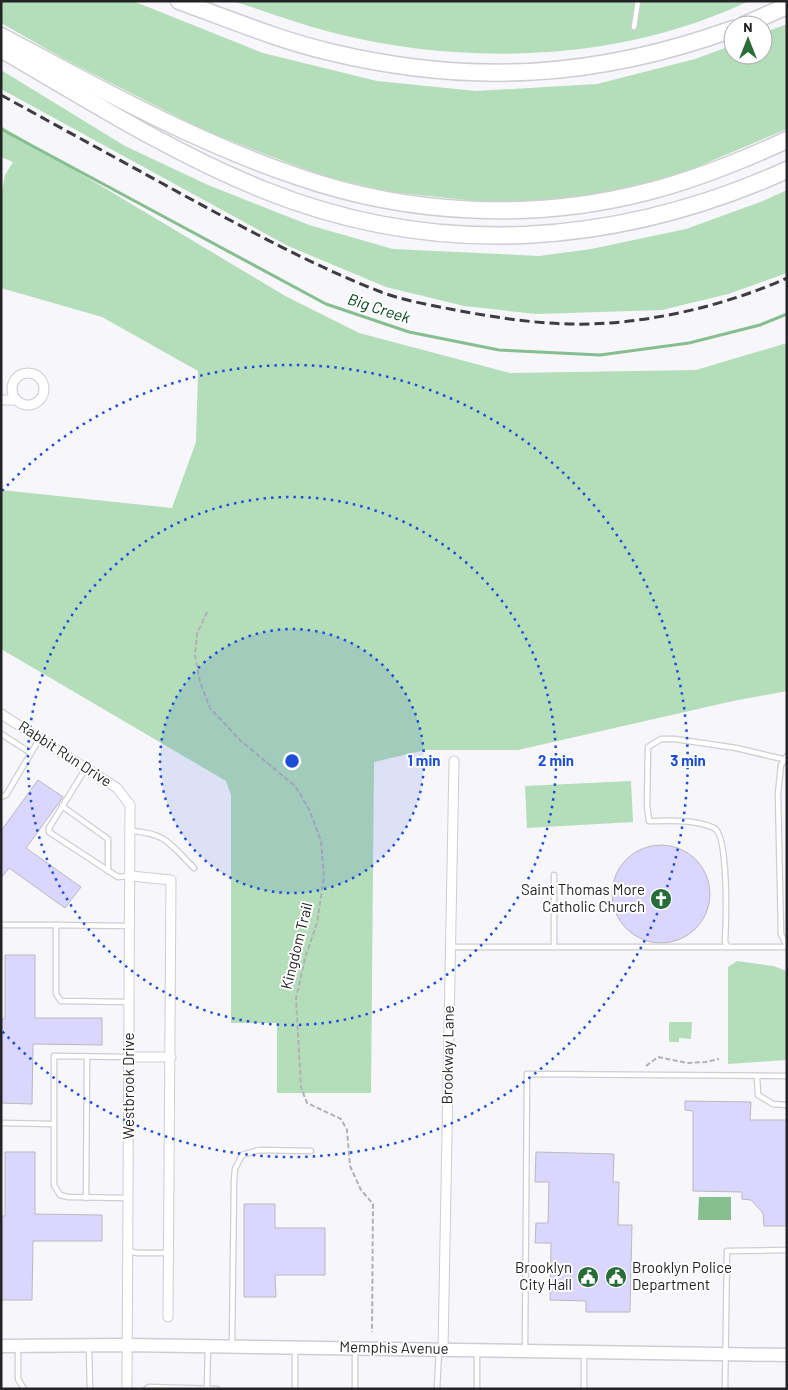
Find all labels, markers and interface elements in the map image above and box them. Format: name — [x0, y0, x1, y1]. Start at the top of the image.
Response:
north arrow — [723, 15, 773, 65]
text: N — [743, 18, 753, 35]
water label: Big Creek — [346, 289, 413, 327]
street label: Rabbit Run Drive — [16, 716, 115, 790]
text: 1 min — [408, 751, 440, 769]
text: 2 min — [538, 751, 574, 769]
text: 3 min — [670, 751, 706, 769]
centre of rings — [283, 752, 301, 770]
place label: Saint Thomas More Catholic Church — [521, 880, 645, 915]
church icon: Saint Thomas More Catholic Church — [649, 887, 673, 911]
street label: Kingdom Trail — [277, 900, 316, 991]
street label: Brookway Lane — [437, 1005, 457, 1105]
street label: Westbrook Drive — [119, 1033, 137, 1139]
place label: Brooklyn City Hall — [515, 1258, 572, 1293]
place label: Brooklyn Police Department — [632, 1258, 732, 1293]
public building icon: Brooklyn City Hall — [576, 1265, 600, 1289]
public building icon: Brooklyn Police Department — [604, 1265, 628, 1289]
street label: Memphis Avenue — [339, 1337, 449, 1357]

